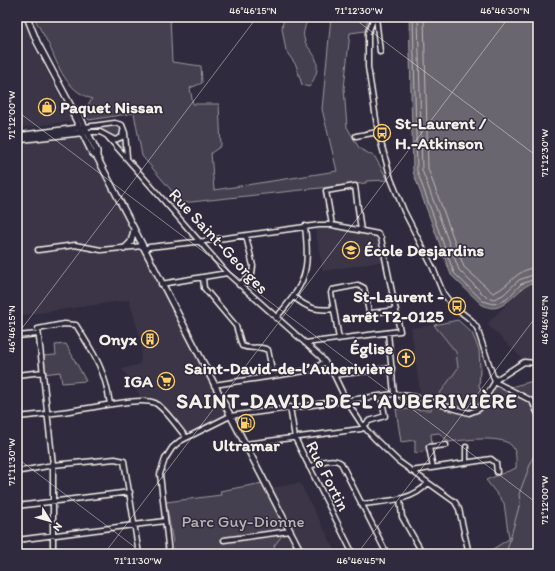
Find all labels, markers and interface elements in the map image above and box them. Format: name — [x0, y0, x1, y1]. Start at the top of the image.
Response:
text: 46°46'15"N — [229, 4, 277, 17]
text: 71°12'30"W — [335, 4, 384, 17]
text: 46°46'30"N — [480, 4, 530, 17]
text: 71°12'00"W — [5, 90, 18, 139]
shop icon: Paquet Nissan — [37, 97, 57, 117]
place label: Paquet Nissan — [60, 97, 164, 118]
place label: St-Laurent / H.-Atkinson — [395, 113, 487, 153]
bus stop icon: St-Laurent / H.-Atkinson — [372, 123, 392, 143]
text: 71°12'30"W — [538, 128, 551, 177]
street label: Rue Saint-Georges — [165, 184, 273, 298]
school or university icon: École Desjardins — [341, 240, 361, 260]
place label: École Desjardins — [364, 240, 485, 261]
place label: St-Laurent - arrêt T2-0125 — [342, 286, 444, 326]
text: 46°46'45"N — [538, 295, 551, 345]
bus stop icon: St-Laurent - arrêt T2-0125 — [447, 296, 467, 316]
text: 46°46'15"N — [5, 305, 18, 353]
place label: Onyx — [99, 329, 138, 350]
building icon: Onyx — [140, 329, 160, 349]
place label: Église Saint-David-de-l’Auberivière — [184, 338, 393, 378]
church icon: Église Saint-David-de-l’Auberivière — [396, 348, 416, 368]
place label: IGA — [124, 371, 153, 391]
supermarket icon: IGA — [156, 371, 176, 391]
district label: SAINT-DAVID-DE-L'AUBERIVIÈRE — [176, 388, 518, 413]
fuel station icon: Ultramar — [236, 413, 256, 433]
place label: Ultramar — [212, 435, 280, 455]
text: 71°11'30"W — [5, 438, 18, 486]
street label: Rue Fortin — [302, 438, 354, 515]
text: 71°12'00"W — [538, 475, 551, 524]
north arrow — [30, 501, 70, 541]
park label: Parc Guy-Dionne — [181, 511, 305, 531]
text: N — [50, 520, 65, 534]
text: 71°11'30"W — [114, 554, 162, 567]
text: 46°46'45"N — [336, 554, 386, 567]

